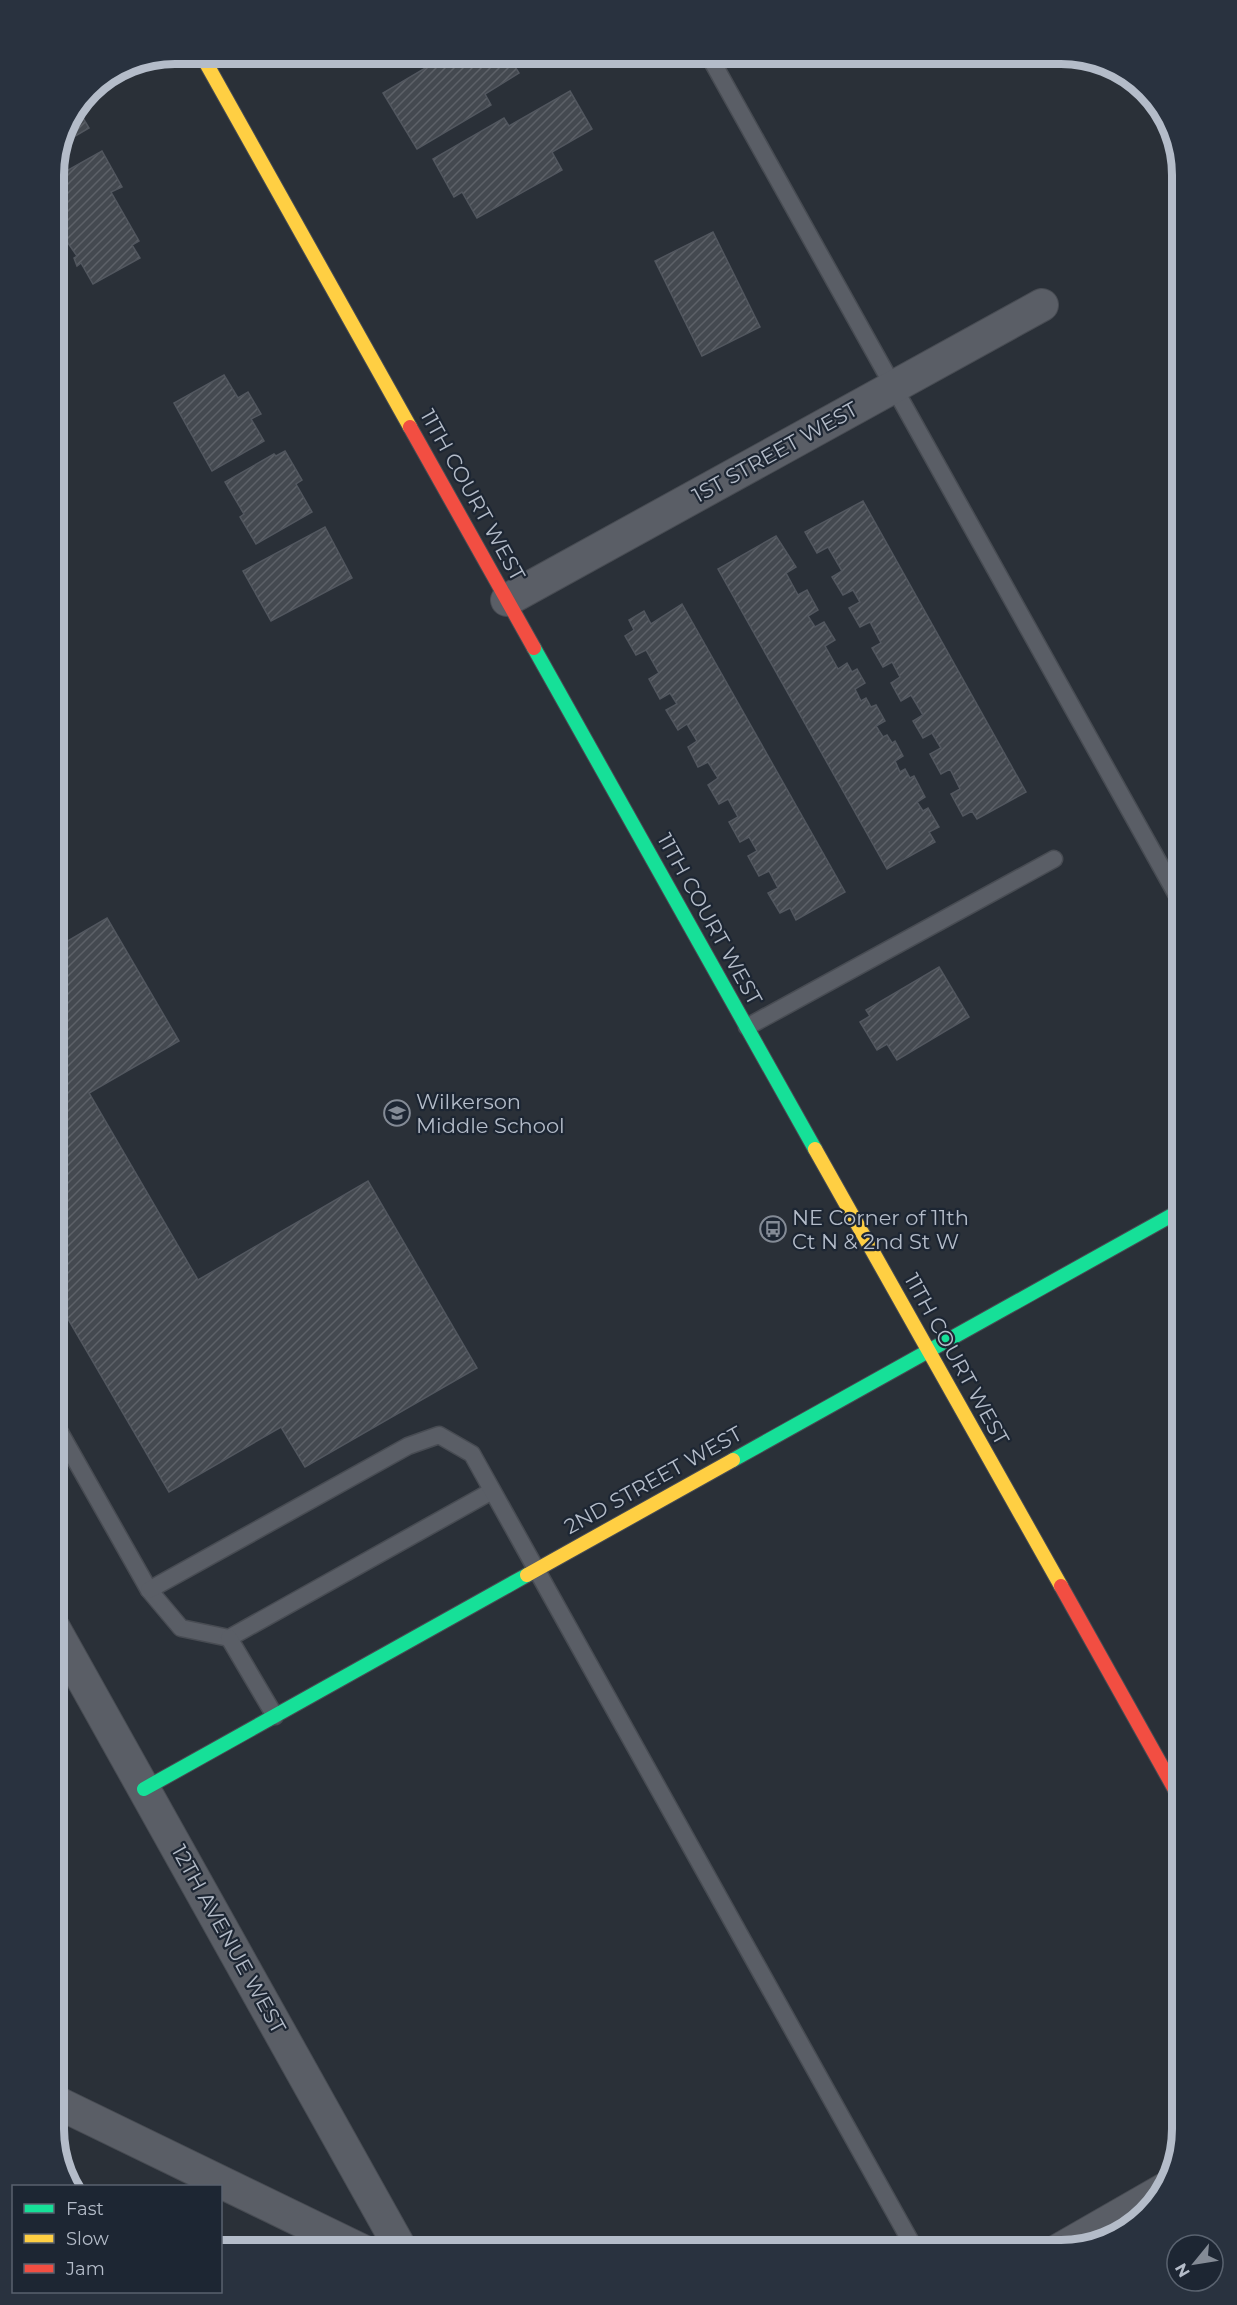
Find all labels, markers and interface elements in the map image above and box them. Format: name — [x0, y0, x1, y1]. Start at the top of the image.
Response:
street label: 1ST STREET WEST — [688, 396, 862, 508]
street label: 11TH COURT WEST — [415, 405, 531, 585]
street label: 11TH COURT WEST — [652, 829, 768, 1009]
place label: Wilkerson Middle School — [416, 1089, 565, 1138]
school or university icon: Wilkerson Middle School — [382, 1098, 412, 1128]
place label: NE Corner of 11th Ct N & 2nd St W — [792, 1205, 969, 1254]
bus stop icon: NE Corner of 11th Ct N & 2nd St W — [758, 1214, 788, 1244]
street label: 11TH COURT WEST — [899, 1269, 1015, 1449]
street label: 2ND STREET WEST — [560, 1421, 746, 1539]
street label: 12TH AVENUE WEST — [167, 1840, 291, 2038]
legend — [12, 2185, 222, 2293]
text: Fast — [66, 2198, 104, 2220]
text: Slow — [66, 2228, 109, 2250]
north arrow — [1165, 2233, 1225, 2293]
text: Jam — [65, 2258, 105, 2280]
text: N — [1171, 2260, 1194, 2281]

